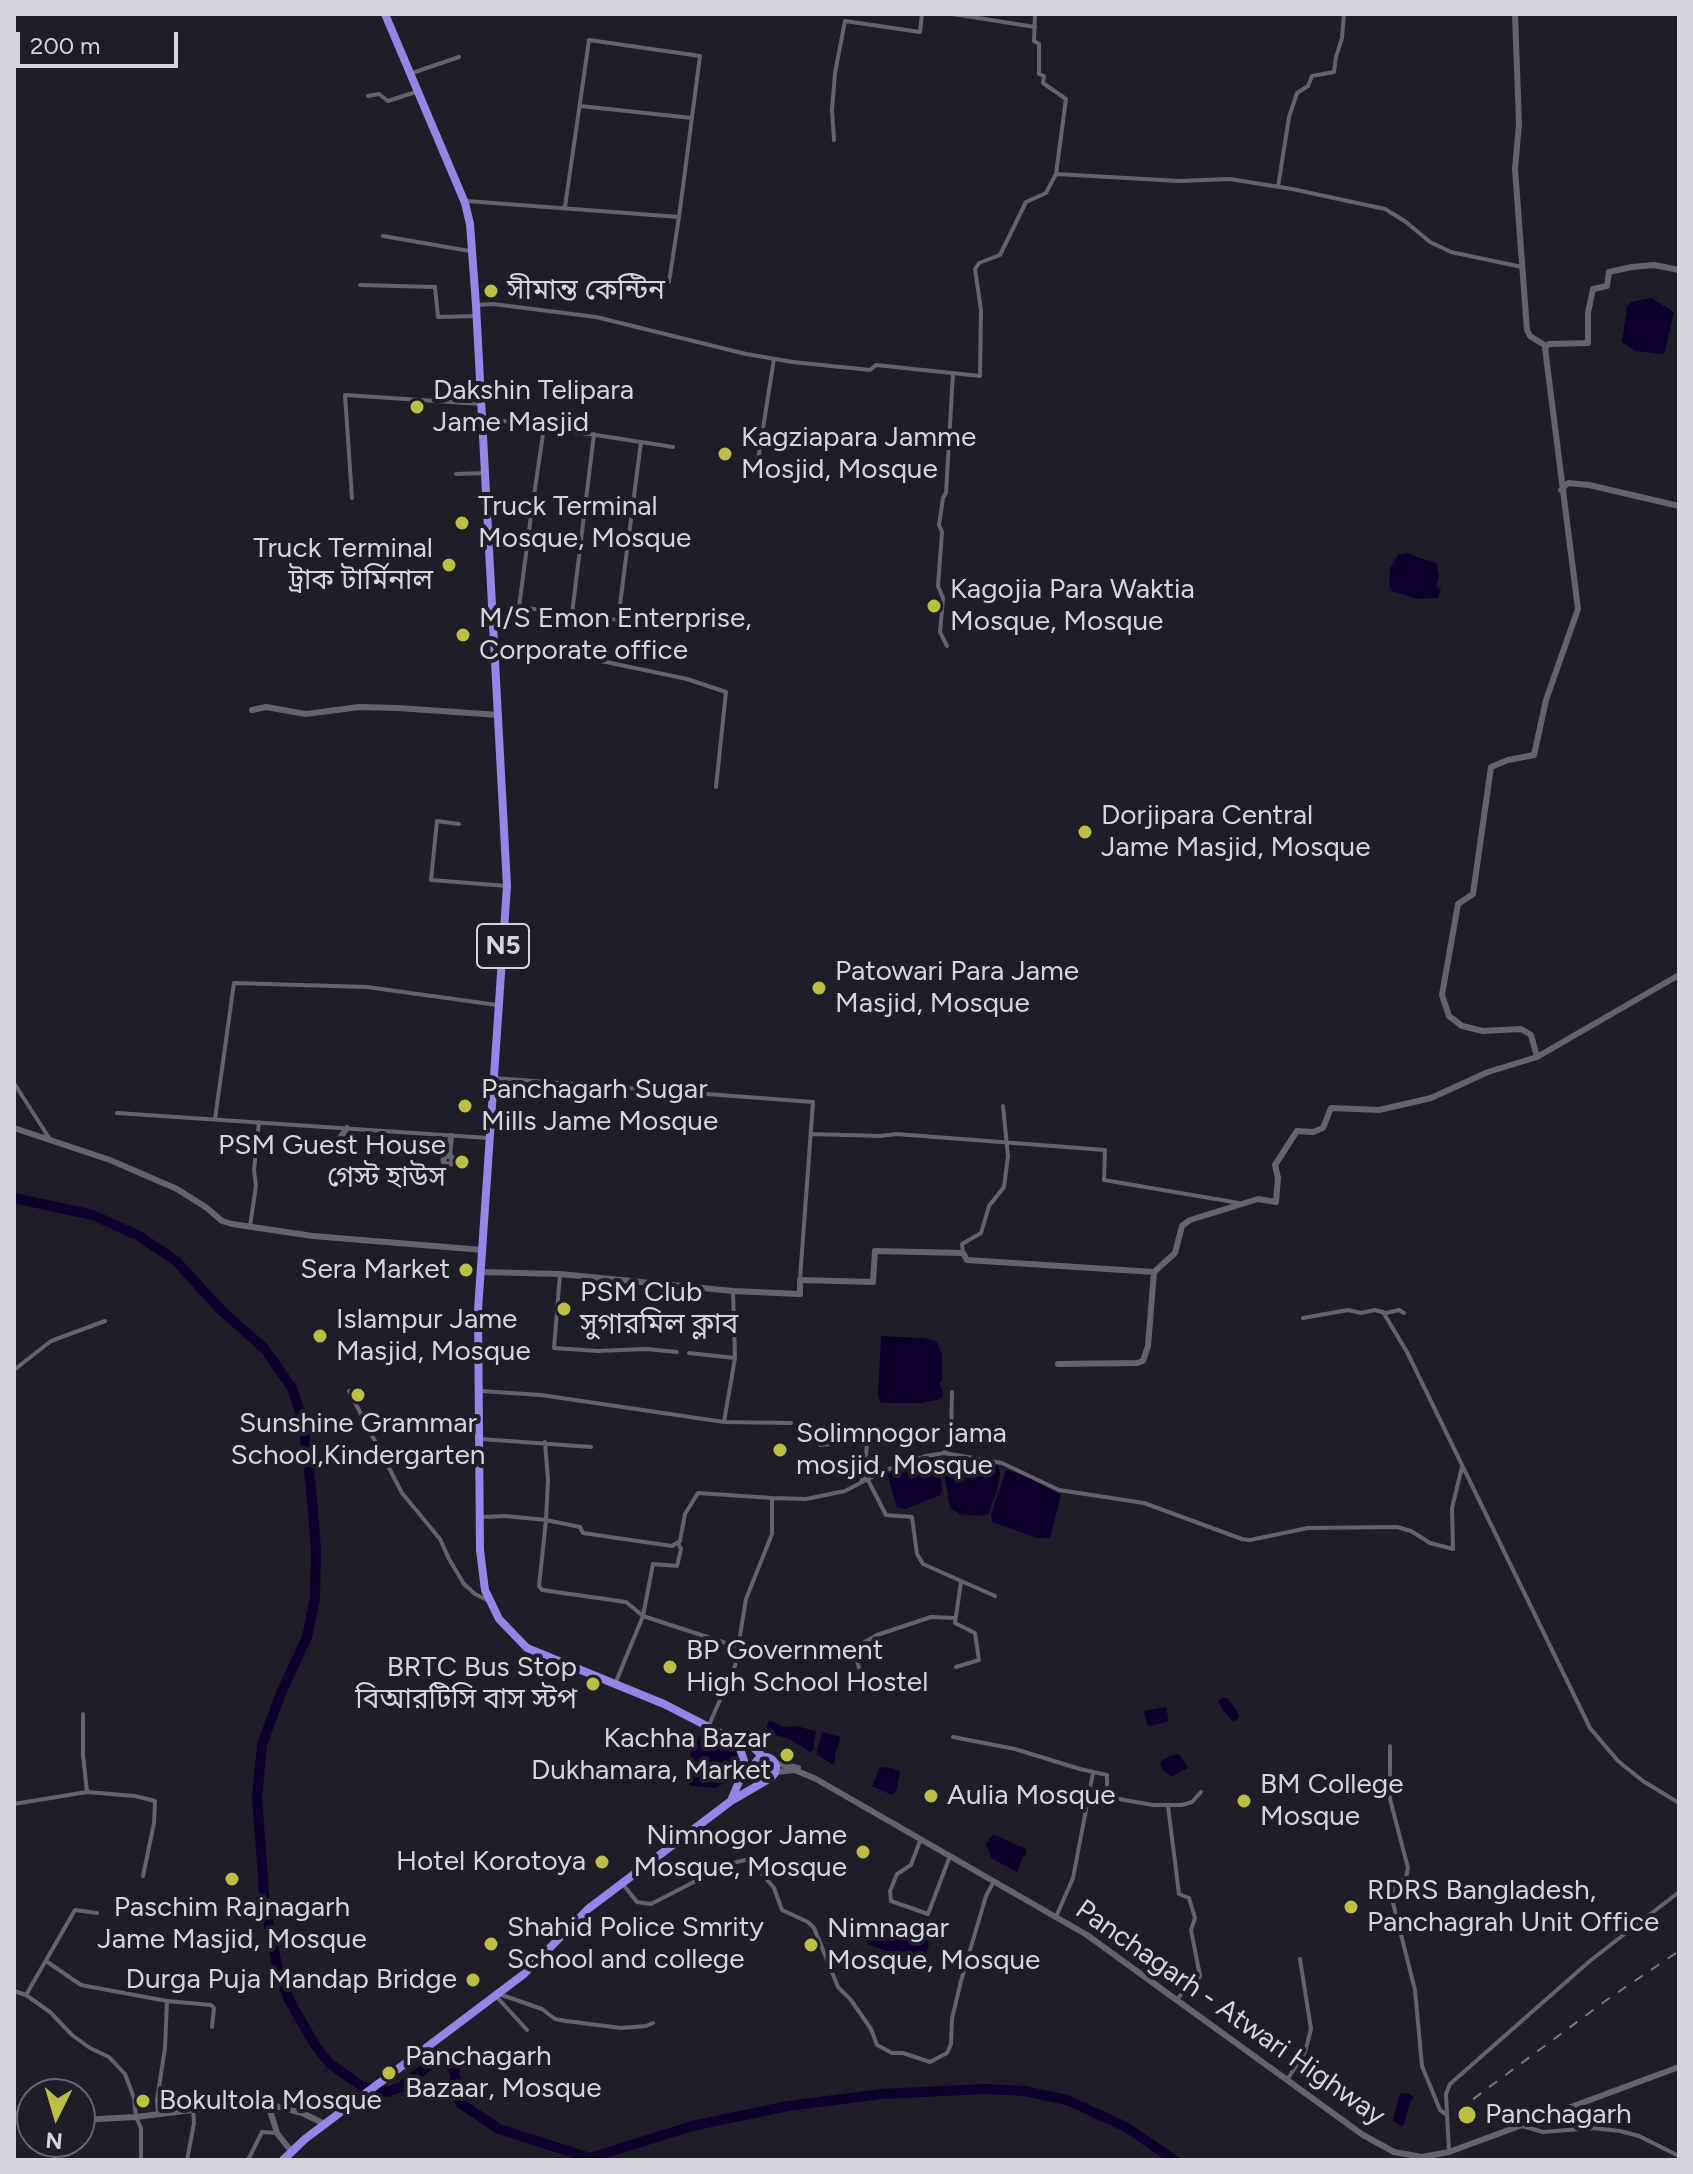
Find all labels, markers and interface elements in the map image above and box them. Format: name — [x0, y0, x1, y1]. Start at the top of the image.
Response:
scale bar — [20, 16, 182, 66]
text: 200 m — [30, 31, 101, 60]
place label: সীমান্ত কেন্টিন — [507, 274, 665, 308]
marker: সীমান্ত কেন্টিন — [482, 282, 500, 300]
place label: Dakshin Telipara Jame Masjid — [433, 374, 634, 440]
marker: Dakshin Telipara Jame Masjid — [408, 398, 426, 416]
place label: Kagziapara Jamme Mosjid, Mosque — [741, 421, 976, 487]
marker: Kagziapara Jamme Mosjid, Mosque — [716, 445, 734, 463]
place label: Truck Terminal Mosque, Mosque — [478, 490, 691, 556]
marker: Truck Terminal Mosque, Mosque — [453, 514, 471, 532]
place label: Truck Terminal ট্রাক টার্মিনাল — [253, 532, 433, 598]
marker: Truck Terminal ট্রাক টার্মিনাল — [440, 556, 458, 574]
place label: Kagojia Para Waktia Mosque, Mosque — [950, 573, 1195, 639]
marker: Kagojia Para Waktia Mosque, Mosque — [925, 597, 943, 615]
place label: M/S Emon Enterprise, Corporate office — [479, 602, 752, 668]
marker: M/S Emon Enterprise, Corporate office — [454, 626, 472, 644]
place label: Dorjipara Central Jame Masjid, Mosque — [1101, 799, 1370, 865]
marker: Dorjipara Central Jame Masjid, Mosque — [1076, 823, 1094, 841]
road number: N5 — [477, 924, 529, 968]
place label: Patowari Para Jame Masjid, Mosque — [835, 955, 1079, 1021]
marker: Patowari Para Jame Masjid, Mosque — [810, 979, 828, 997]
place label: Panchagarh Sugar Mills Jame Mosque — [481, 1073, 718, 1139]
marker: Panchagarh Sugar Mills Jame Mosque — [456, 1097, 474, 1115]
place label: PSM Guest House গেস্ট হাউস — [218, 1129, 446, 1195]
marker: PSM Guest House গেস্ট হাউস — [453, 1153, 471, 1171]
place label: Sera Market — [300, 1253, 450, 1287]
marker: Sera Market — [457, 1261, 475, 1279]
place label: PSM Club সুগারমিল ক্লাব — [580, 1276, 738, 1342]
marker: PSM Club সুগারমিল ক্লাব — [555, 1300, 573, 1318]
place label: Islampur Jame Masjid, Mosque — [336, 1303, 531, 1369]
marker: Islampur Jame Masjid, Mosque — [311, 1327, 329, 1345]
marker: Sunshine Grammar School,Kindergarten — [349, 1386, 367, 1404]
place label: Sunshine Grammar School,Kindergarten — [231, 1407, 485, 1473]
place label: Solimnogor jama mosjid, Mosque — [796, 1417, 1007, 1483]
marker: Solimnogor jama mosjid, Mosque — [771, 1441, 789, 1459]
place label: BP Government High School Hostel — [686, 1634, 928, 1700]
place label: BRTC Bus Stop বিআরটিসি বাস স্টপ — [355, 1651, 577, 1717]
marker: BP Government High School Hostel — [661, 1658, 679, 1676]
marker: BRTC Bus Stop বিআরটিসি বাস স্টপ — [584, 1675, 602, 1693]
place label: Kachha Bazar Dukhamara, Market — [531, 1722, 771, 1788]
marker: Kachha Bazar Dukhamara, Market — [778, 1746, 796, 1764]
place label: BM College Mosque — [1260, 1768, 1403, 1834]
place label: Aulia Mosque — [947, 1779, 1116, 1813]
marker: Aulia Mosque — [922, 1787, 940, 1805]
marker: BM College Mosque — [1235, 1792, 1253, 1810]
place label: Nimnogor Jame Mosque, Mosque — [634, 1819, 847, 1885]
marker: Nimnogor Jame Mosque, Mosque — [854, 1843, 872, 1861]
place label: Hotel Korotoya — [396, 1845, 586, 1879]
marker: Hotel Korotoya — [593, 1853, 611, 1871]
marker: Paschim Rajnagarh Jame Masjid, Mosque — [223, 1870, 241, 1888]
place label: RDRS Bangladesh, Panchagrah Unit Office — [1367, 1874, 1659, 1940]
place label: Paschim Rajnagarh Jame Masjid, Mosque — [97, 1891, 367, 1957]
street label: Panchagarh - Atwari Highway — [1069, 1893, 1391, 2133]
marker: RDRS Bangladesh, Panchagrah Unit Office — [1342, 1898, 1360, 1916]
place label: Shahid Police Smrity School and college — [507, 1911, 764, 1977]
place label: Nimnagar Mosque, Mosque — [827, 1912, 1040, 1978]
marker: Shahid Police Smrity School and college — [482, 1935, 500, 1953]
marker: Nimnagar Mosque, Mosque — [802, 1936, 820, 1954]
place label: Durga Puja Mandap Bridge — [126, 1963, 457, 1997]
marker: Durga Puja Mandap Bridge — [464, 1971, 482, 1989]
place label: Panchagarh Bazaar, Mosque — [405, 2040, 601, 2106]
marker: Panchagarh Bazaar, Mosque — [380, 2064, 398, 2082]
north arrow — [16, 2078, 96, 2158]
place label: Bokultola Mosque — [159, 2084, 382, 2118]
marker: Bokultola Mosque — [134, 2092, 152, 2110]
place label: Panchagarh — [1485, 2098, 1632, 2132]
marker: Panchagarh — [1456, 2104, 1478, 2126]
text: N — [44, 2126, 64, 2155]

